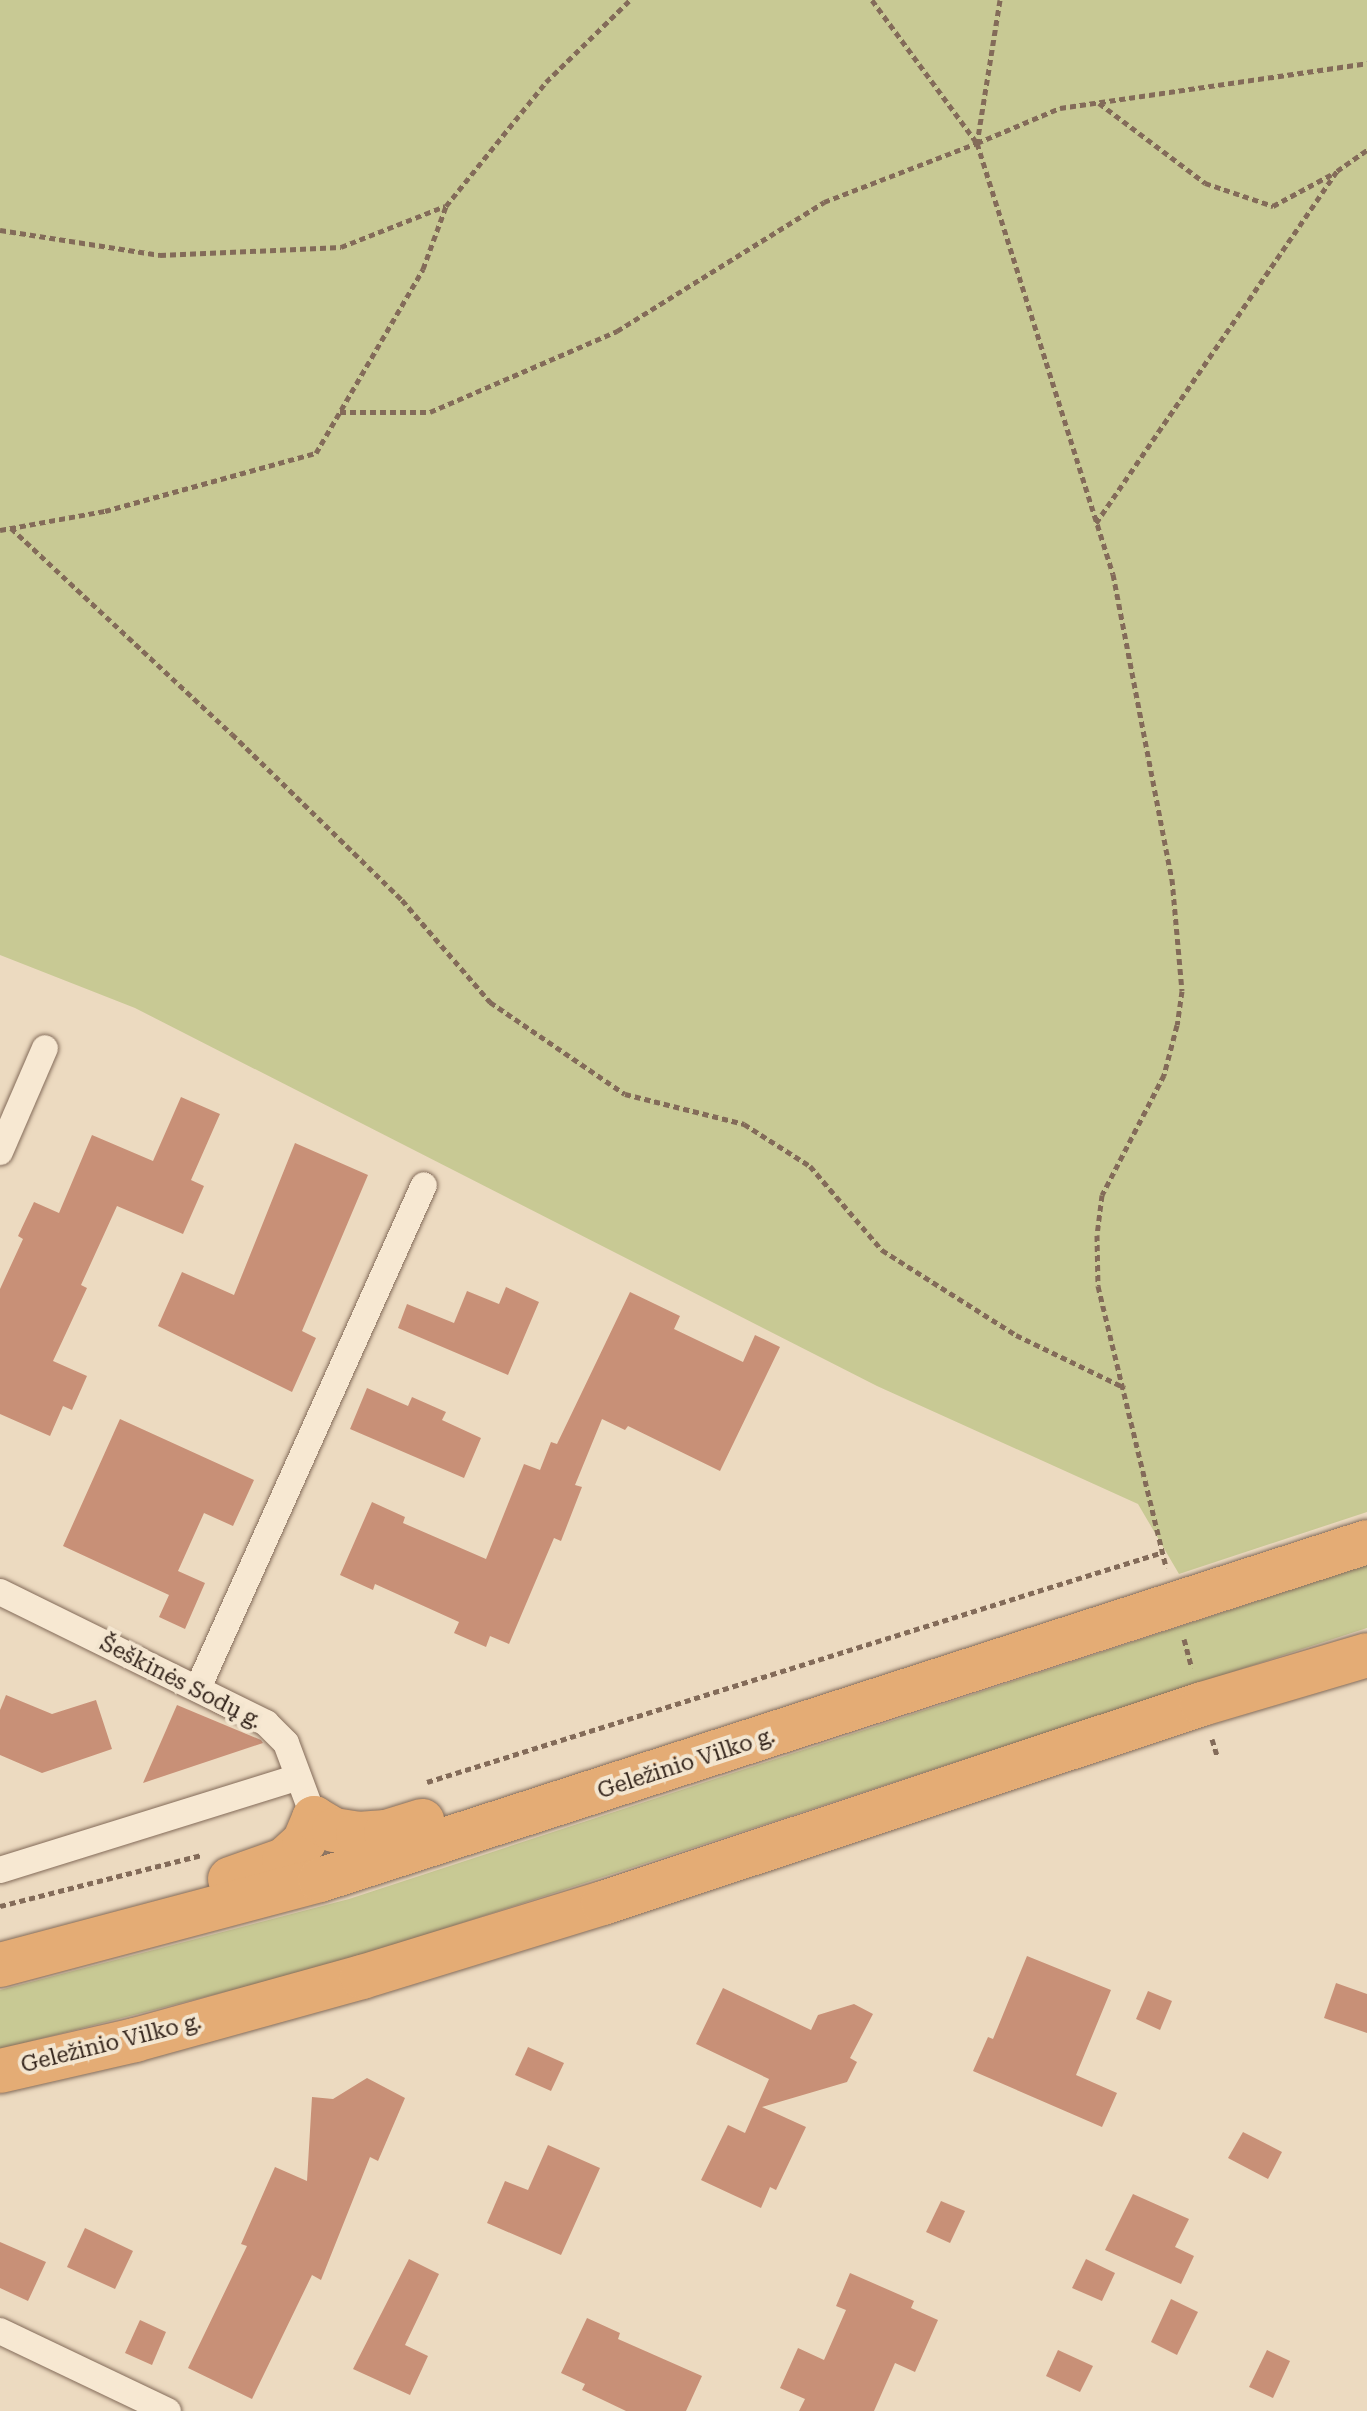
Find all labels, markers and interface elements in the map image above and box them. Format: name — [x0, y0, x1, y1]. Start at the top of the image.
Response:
street label: Šeškinės Sodų g. — [96, 1630, 266, 1734]
street label: Geležinio Vilko g. — [594, 1722, 778, 1804]
street label: Geležinio Vilko g. — [18, 2008, 204, 2078]

